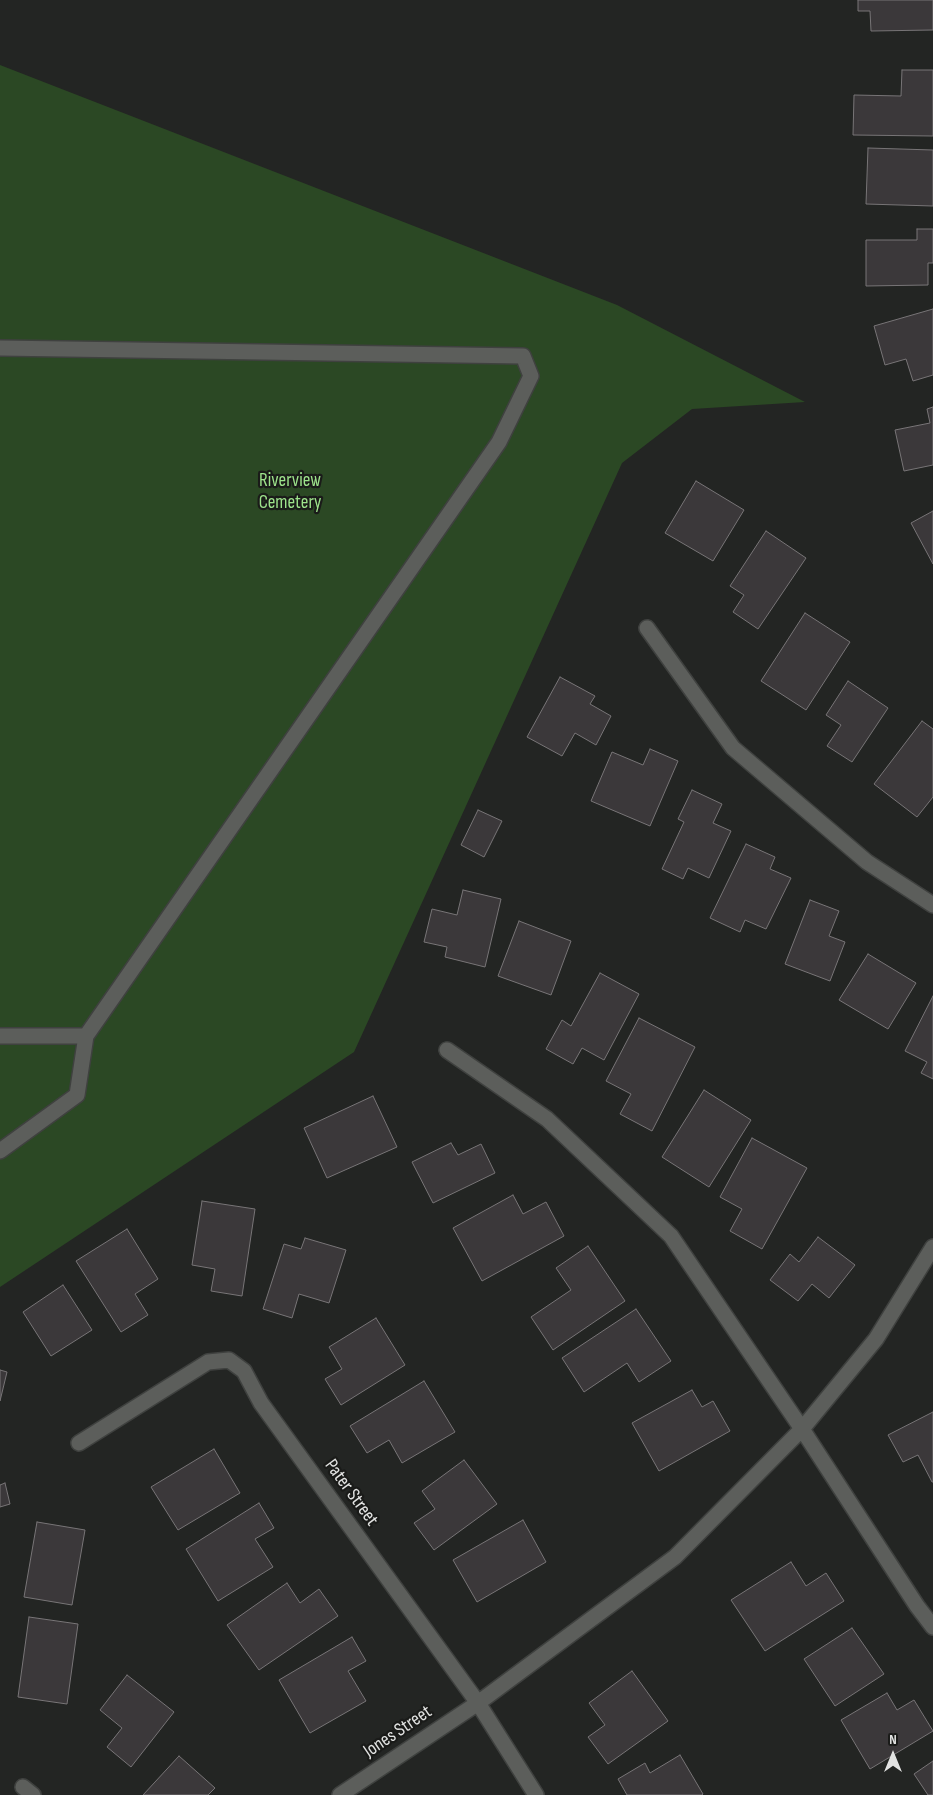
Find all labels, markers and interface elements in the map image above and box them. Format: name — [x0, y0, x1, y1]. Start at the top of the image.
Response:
park label: Riverview Cemetery — [259, 470, 321, 514]
street label: Pater Street — [319, 1455, 383, 1531]
street label: Jones Street — [360, 1701, 436, 1763]
north arrow — [868, 1730, 918, 1780]
text: N — [889, 1731, 897, 1748]

